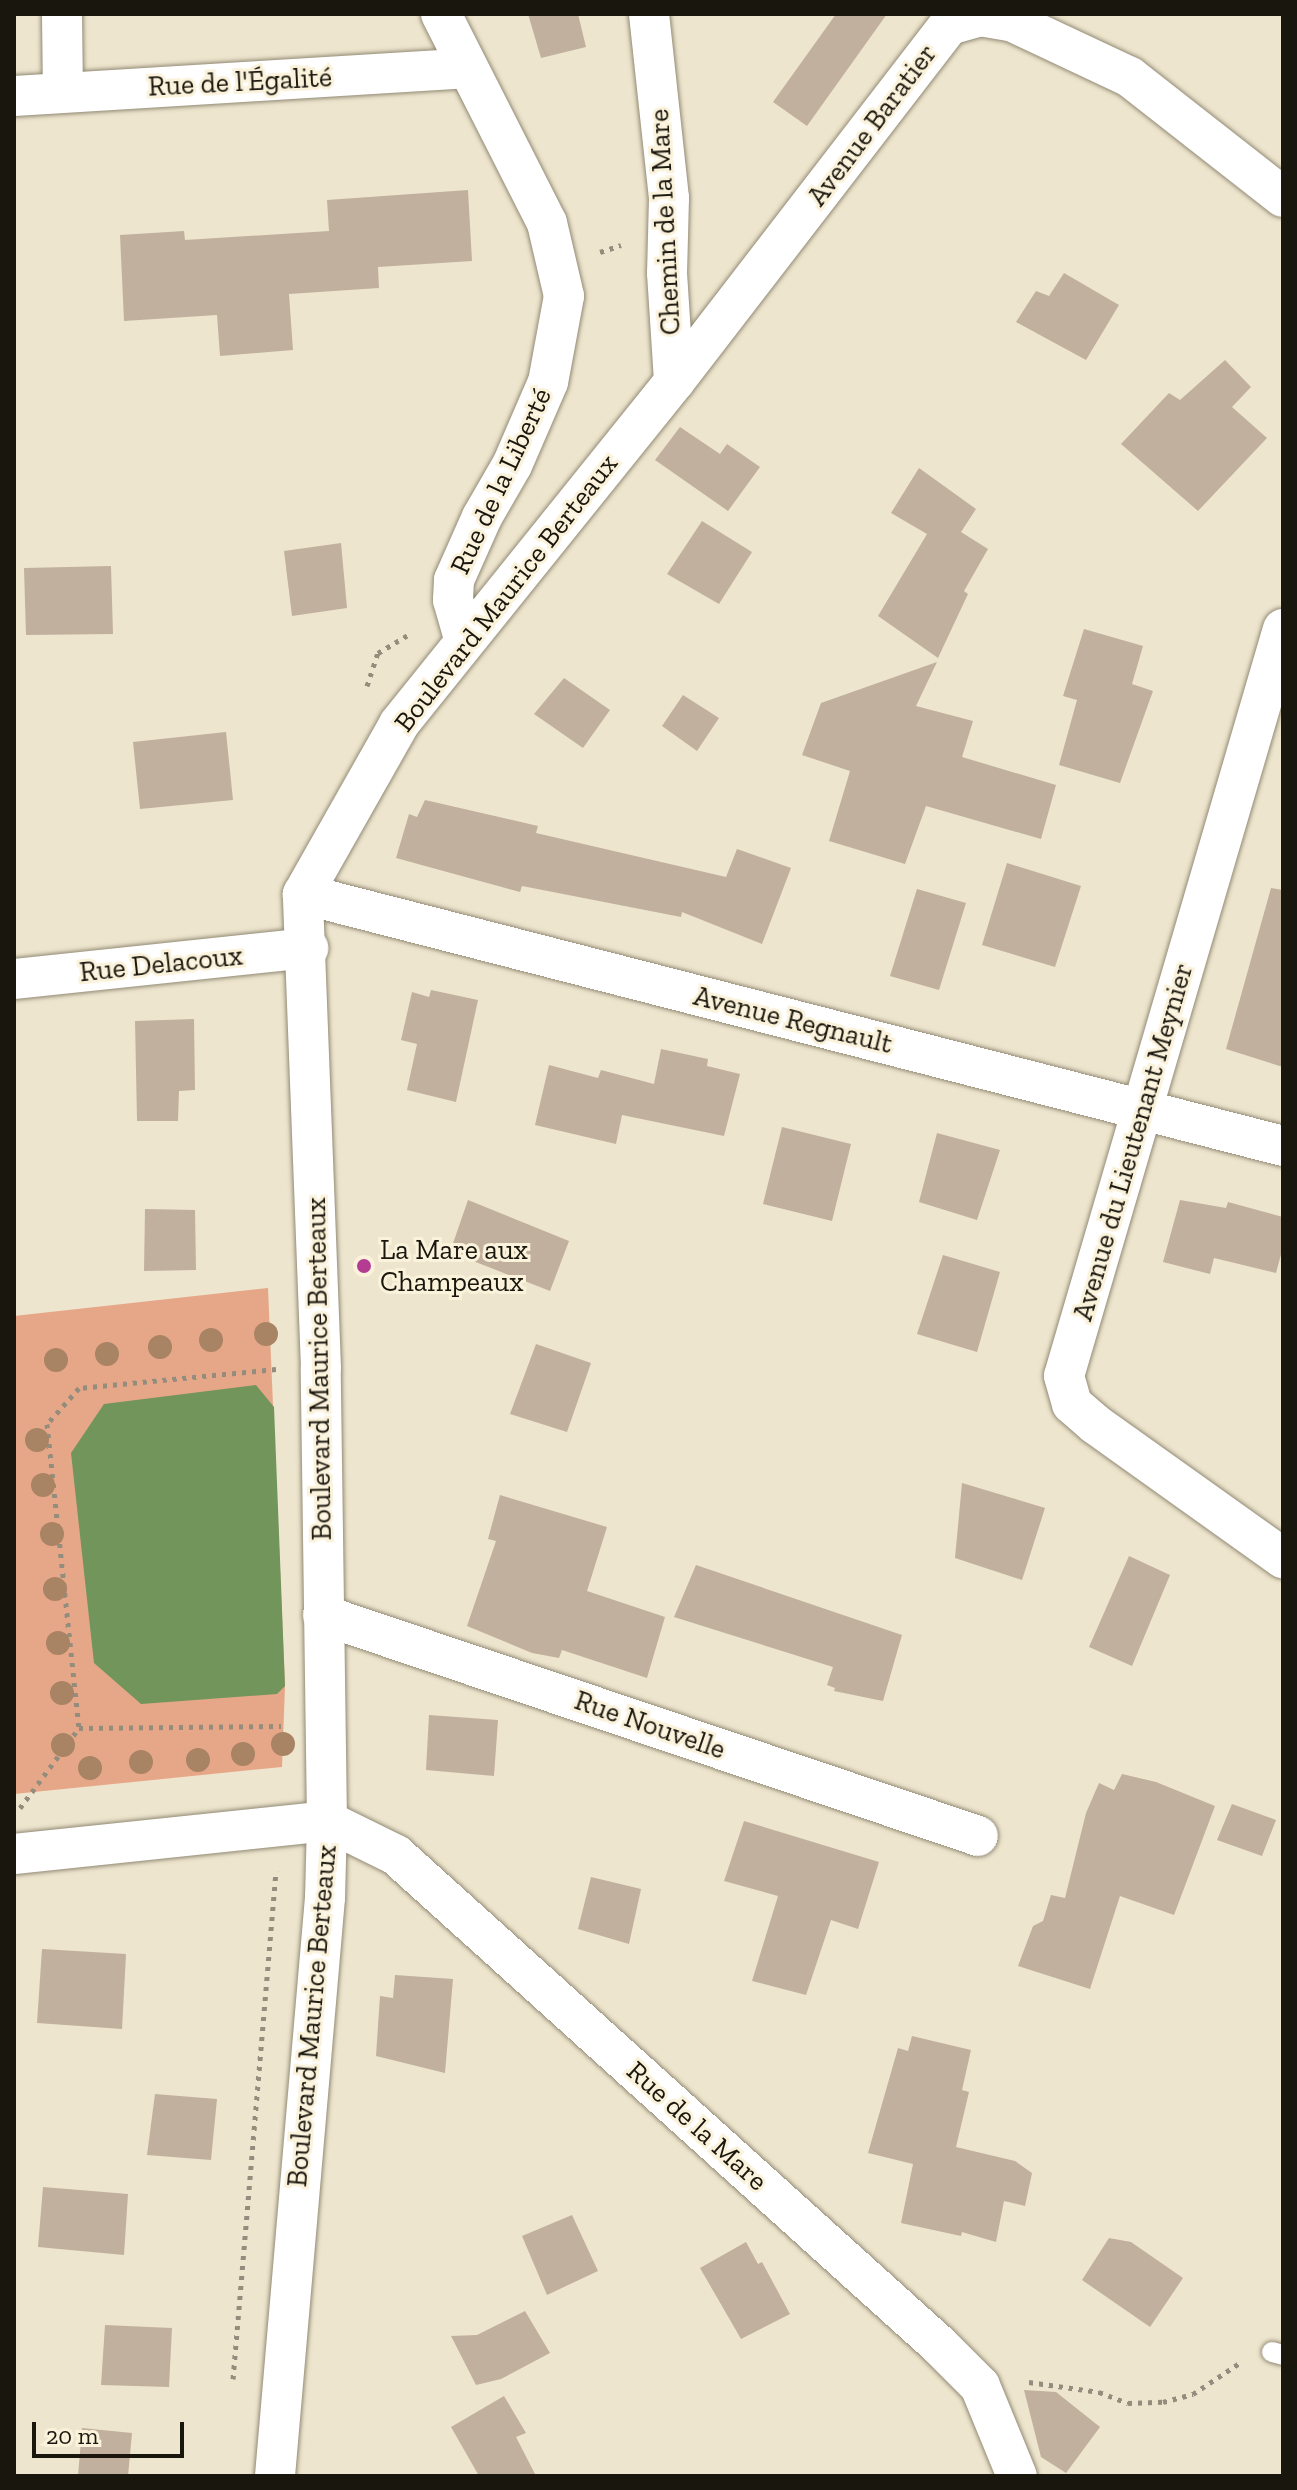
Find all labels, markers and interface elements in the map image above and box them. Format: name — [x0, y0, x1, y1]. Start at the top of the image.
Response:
street label: Avenue Baratier — [800, 37, 944, 213]
street label: Rue de l'Égalité — [147, 60, 333, 104]
street label: Chemin de la Mare — [642, 108, 688, 336]
street label: Rue de la Liberté — [443, 383, 559, 579]
street label: Boulevard Maurice Berteaux — [387, 447, 625, 739]
street label: Rue Delacoux — [78, 939, 244, 989]
street label: Avenue du Lieutenant Meynier — [1066, 959, 1200, 1325]
street label: Avenue Regnault — [690, 979, 896, 1061]
street label: Boulevard Maurice Berteaux — [299, 1197, 339, 1541]
place label: La Mare aux Champeaux — [380, 1233, 528, 1299]
marker: La Mare aux Champeaux — [355, 1257, 373, 1275]
street label: Rue Nouvelle — [570, 1684, 730, 1766]
street label: Boulevard Maurice Berteaux — [280, 1844, 344, 2188]
street label: Rue de la Mare — [620, 2054, 774, 2198]
scale bar — [36, 2406, 188, 2456]
text: 20 m — [46, 2421, 98, 2450]

